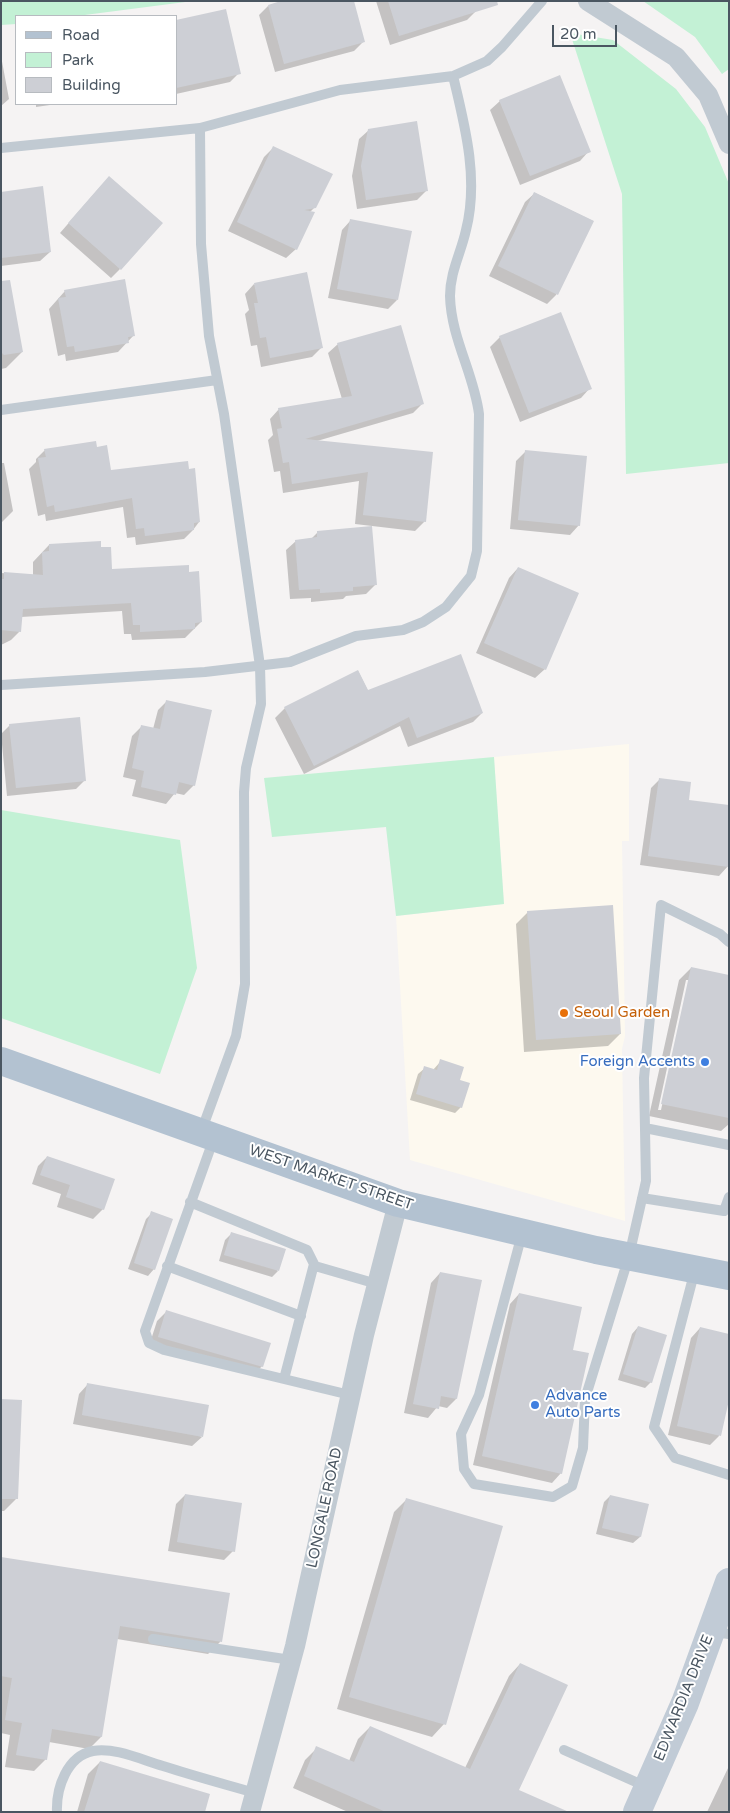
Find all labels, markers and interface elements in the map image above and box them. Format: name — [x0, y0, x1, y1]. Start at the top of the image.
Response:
legend — [15, 15, 178, 105]
scale bar — [555, 15, 620, 47]
text: 20 m — [560, 25, 597, 43]
text: Road — [62, 26, 100, 44]
text: Park — [62, 51, 94, 69]
text: Building — [62, 76, 121, 94]
place label: Seoul Garden — [574, 1004, 670, 1022]
marker: Seoul Garden — [558, 1007, 570, 1019]
place label: Foreign Accents — [580, 1053, 695, 1071]
marker: Foreign Accents — [699, 1056, 711, 1068]
street label: WEST MARKET STREET — [247, 1141, 415, 1215]
place label: Advance Auto Parts — [545, 1387, 621, 1422]
marker: Advance Auto Parts — [529, 1399, 541, 1411]
street label: LONGALE ROAD — [303, 1446, 347, 1570]
street label: EDWARDIA DRIVE — [650, 1632, 718, 1764]

